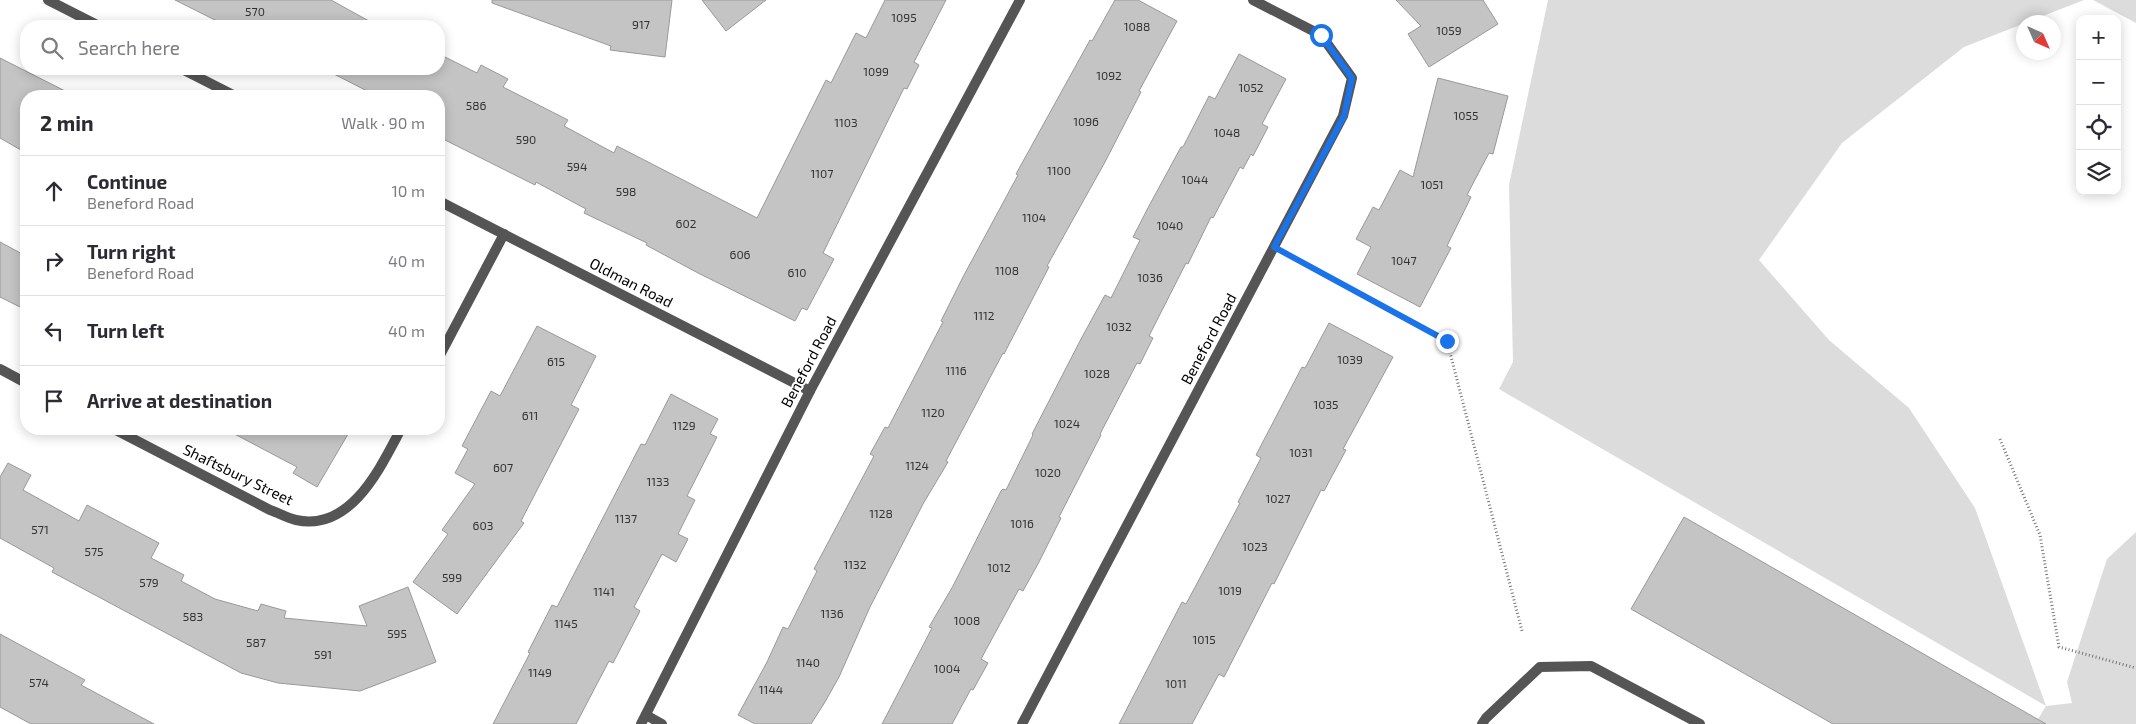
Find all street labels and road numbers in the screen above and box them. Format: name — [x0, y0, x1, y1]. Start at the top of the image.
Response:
street label: Oldman Road — [587, 253, 676, 311]
street label: Beneford Road — [1177, 290, 1240, 387]
street label: Beneford Road — [777, 313, 840, 410]
street label: Shaftsbury Street — [180, 440, 297, 509]

